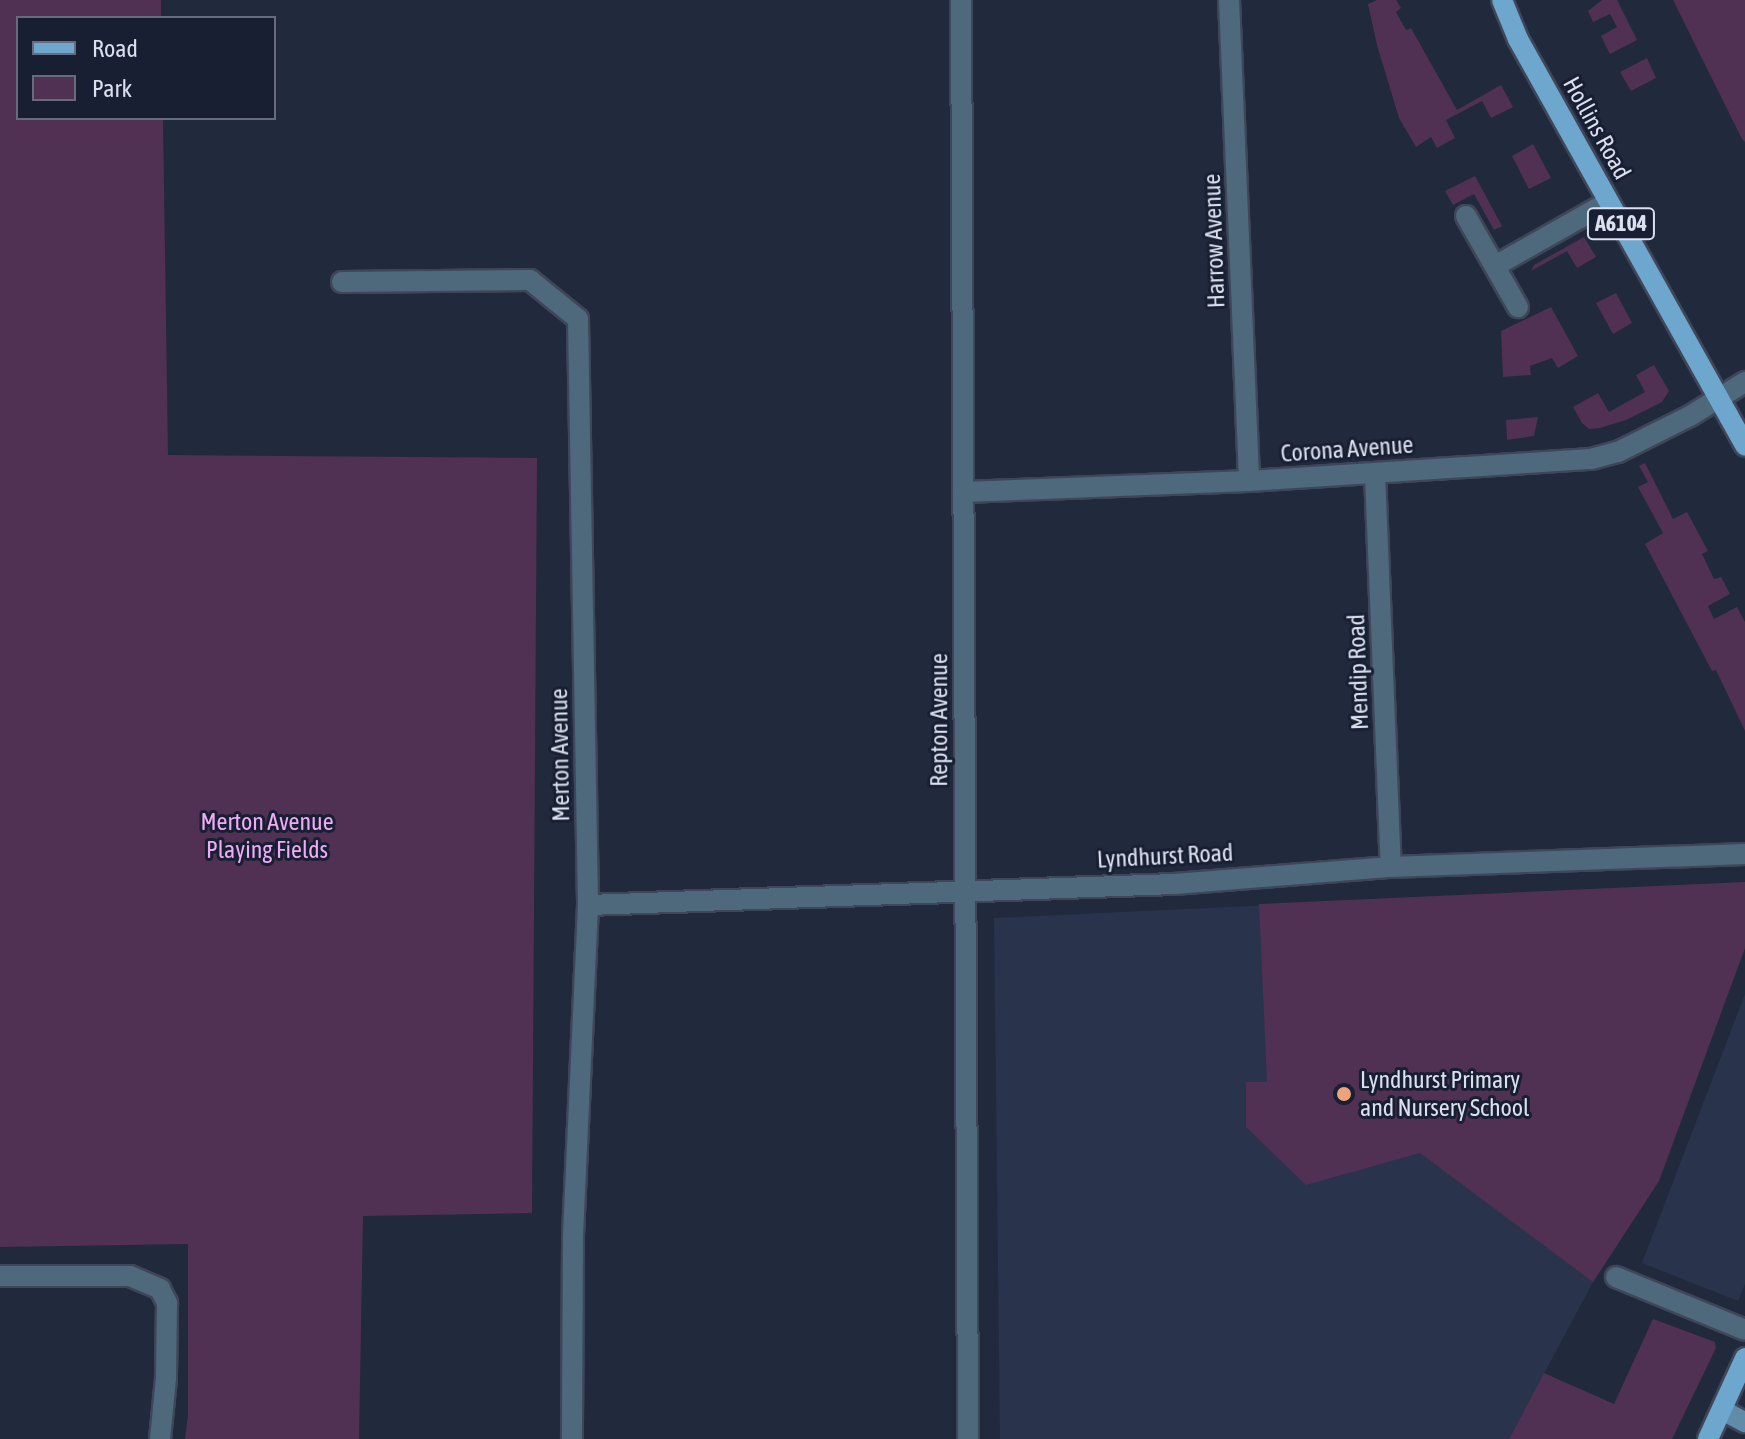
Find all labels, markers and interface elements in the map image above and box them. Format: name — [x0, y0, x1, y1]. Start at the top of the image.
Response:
legend — [16, 16, 276, 120]
text: Road — [92, 35, 138, 62]
street label: Hollins Road — [1557, 72, 1637, 184]
text: Park — [92, 75, 132, 102]
street label: Harrow Avenue — [1197, 173, 1231, 309]
road number: A6104 — [1585, 206, 1657, 242]
street label: Corona Avenue — [1280, 430, 1414, 468]
street label: Mendip Road — [1342, 614, 1374, 730]
street label: Repton Avenue — [925, 653, 953, 787]
street label: Merton Avenue — [544, 688, 576, 822]
park label: Merton Avenue Playing Fields — [200, 808, 334, 864]
street label: Lyndhurst Road — [1096, 838, 1234, 874]
place label: Lyndhurst Primary and Nursery School — [1360, 1066, 1529, 1122]
marker: Lyndhurst Primary and Nursery School — [1335, 1085, 1353, 1103]

